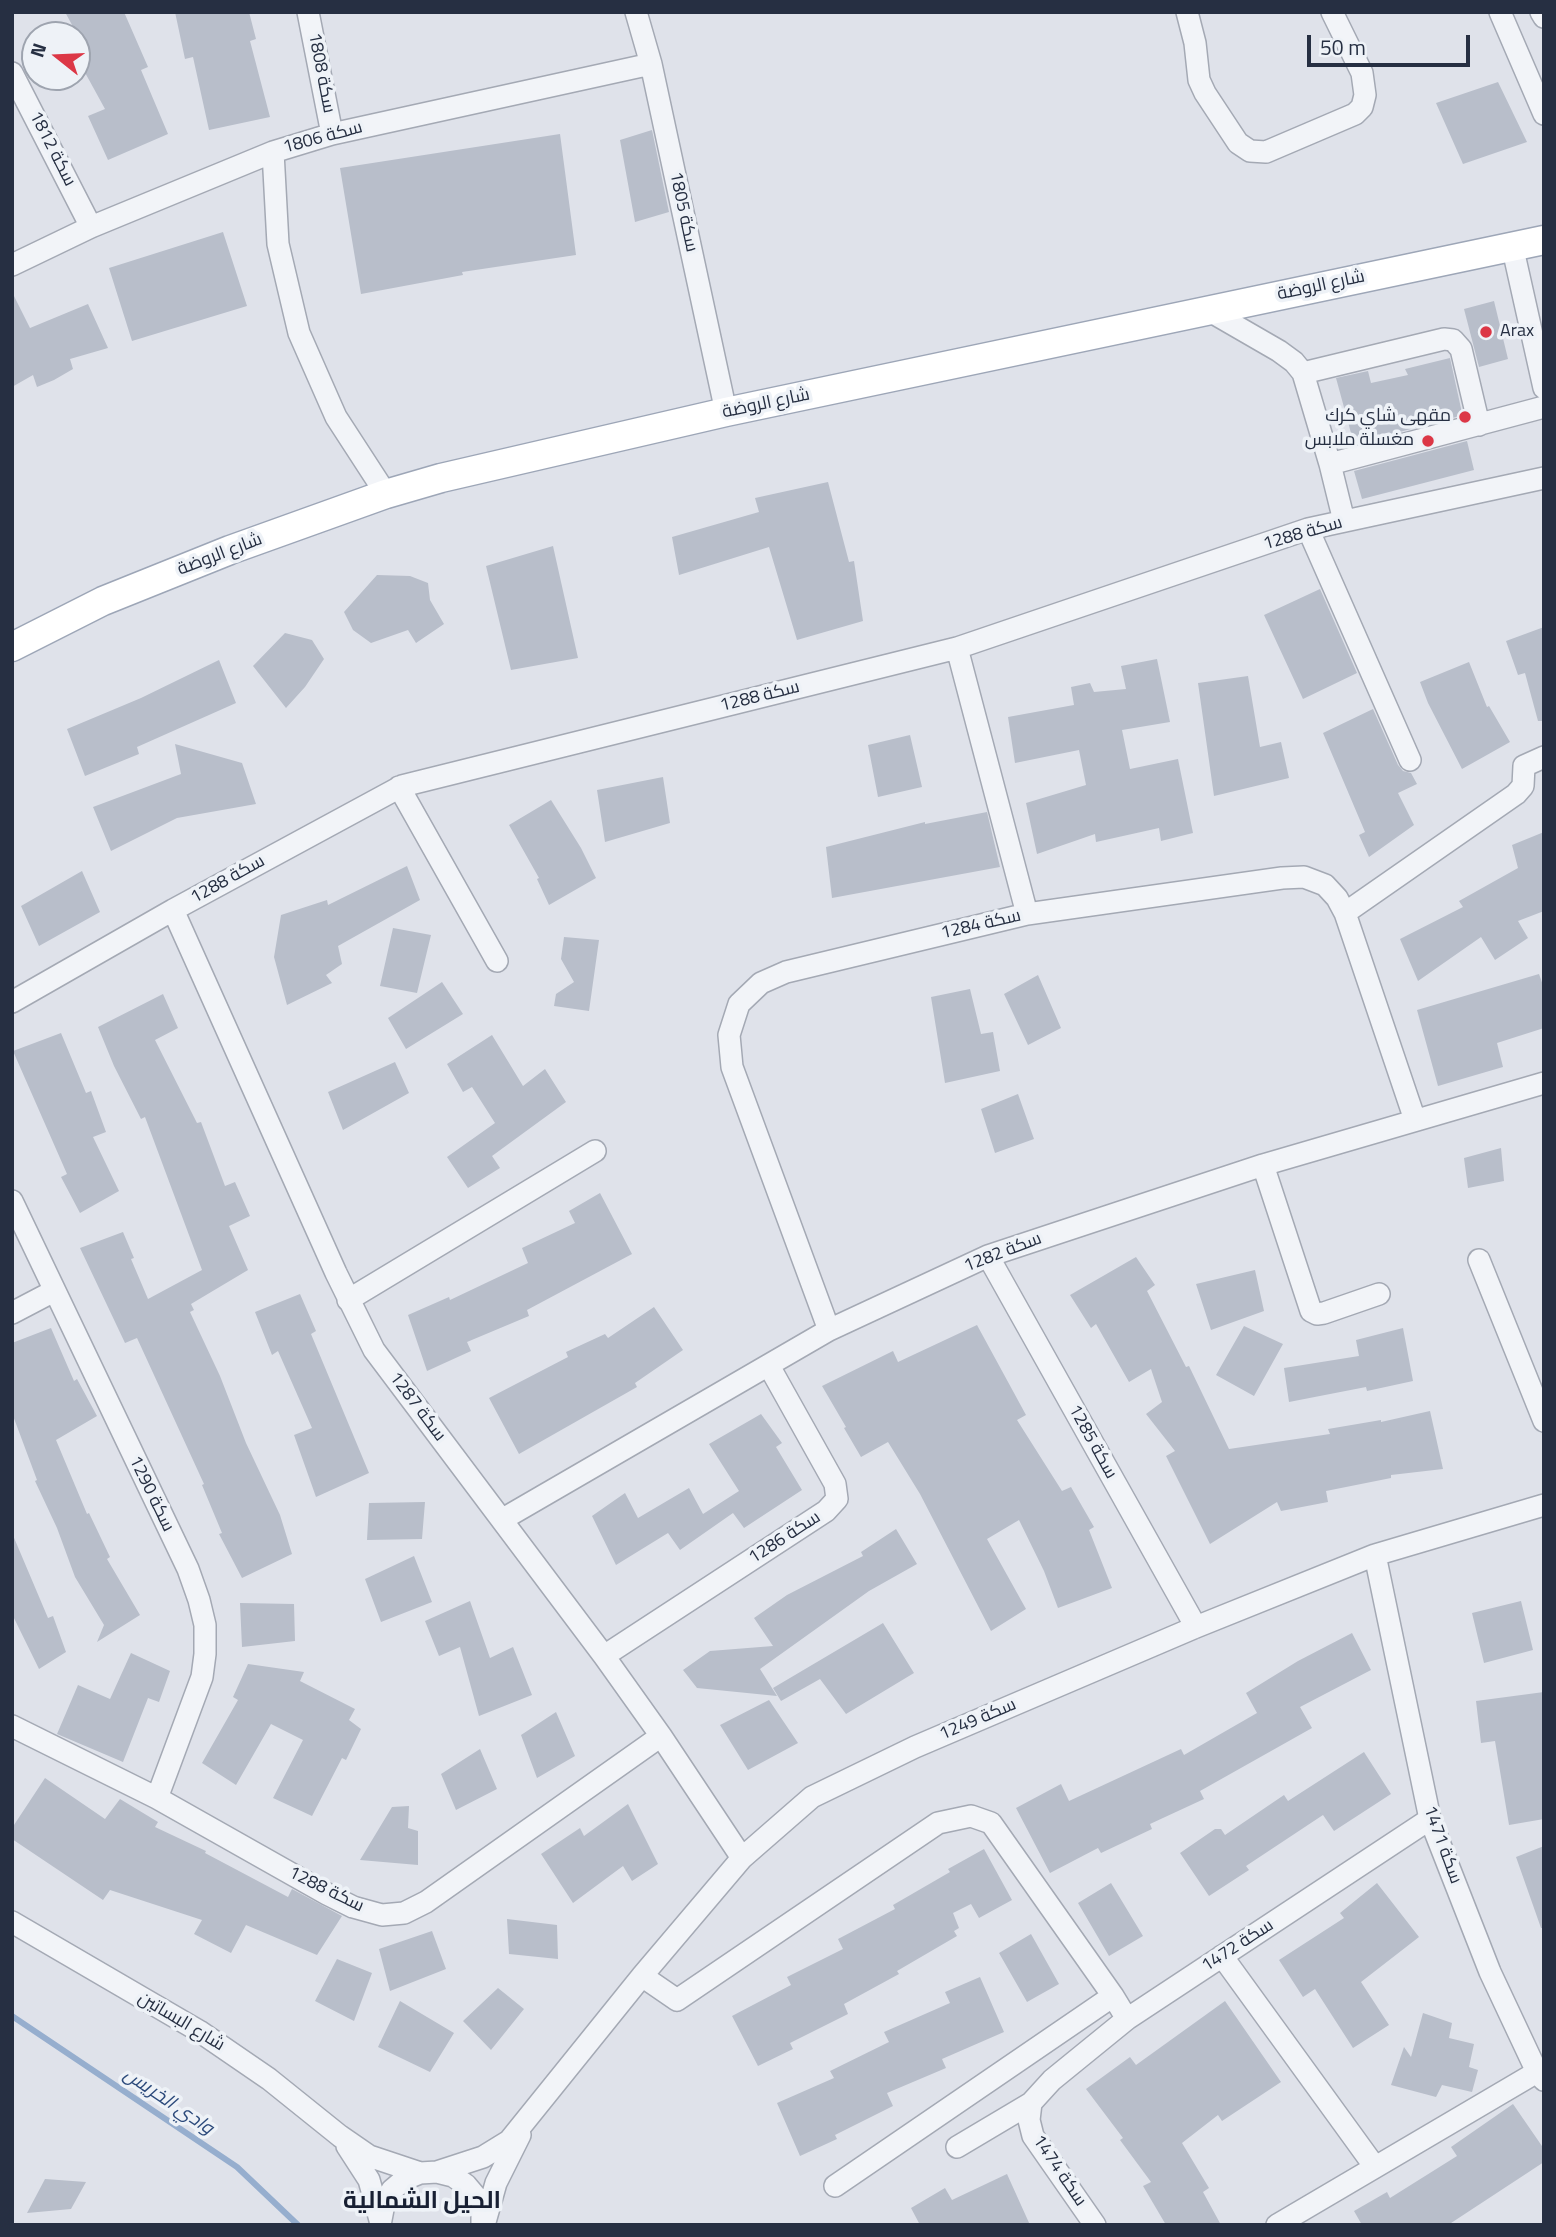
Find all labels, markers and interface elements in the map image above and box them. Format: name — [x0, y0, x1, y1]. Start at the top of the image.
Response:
north arrow — [21, 21, 91, 91]
scale bar — [1311, 21, 1474, 65]
street label: سكة 1808 — [303, 31, 339, 115]
text: 50 m — [1320, 31, 1366, 63]
text: N — [22, 39, 53, 61]
street label: سكة 1812 — [24, 108, 80, 190]
street label: سكة 1806 — [281, 117, 365, 159]
street label: سكة 1805 — [664, 170, 702, 254]
street label: شارع الروضة — [1275, 266, 1367, 306]
place label: Arax — [1500, 321, 1534, 343]
marker: Arax — [1478, 324, 1494, 340]
street label: شارع الروضة — [720, 384, 812, 424]
place label: مقهى شاي كرك — [1325, 406, 1451, 428]
marker: مقهى شاي كرك — [1457, 409, 1473, 425]
place label: مغسلة ملابس — [1305, 430, 1414, 452]
marker: مغسلة ملابس — [1420, 433, 1436, 449]
street label: سكة 1288 — [1261, 512, 1345, 556]
street label: شارع الروضة — [175, 529, 265, 581]
street label: سكة 1288 — [718, 677, 802, 717]
street label: سكة 1288 — [187, 851, 269, 909]
street label: سكة 1284 — [939, 905, 1023, 945]
street label: سكة 1282 — [961, 1228, 1045, 1278]
street label: سكة 1287 — [384, 1368, 450, 1446]
street label: سكة 1285 — [1063, 1401, 1121, 1483]
street label: سكة 1290 — [123, 1453, 179, 1535]
street label: سكة 1286 — [745, 1507, 825, 1569]
street label: سكة 1249 — [936, 1694, 1020, 1746]
street label: سكة 1471 — [1418, 1803, 1466, 1887]
street label: سكة 1288 — [285, 1862, 367, 1918]
street label: سكة 1472 — [1198, 1915, 1278, 1977]
street label: شارع البساتين — [134, 1988, 228, 2056]
water label: وادي الخريس — [119, 2064, 217, 2140]
street label: سكة 1474 — [1027, 2131, 1091, 2211]
district label: الحيل الشمالية — [343, 2188, 501, 2216]

